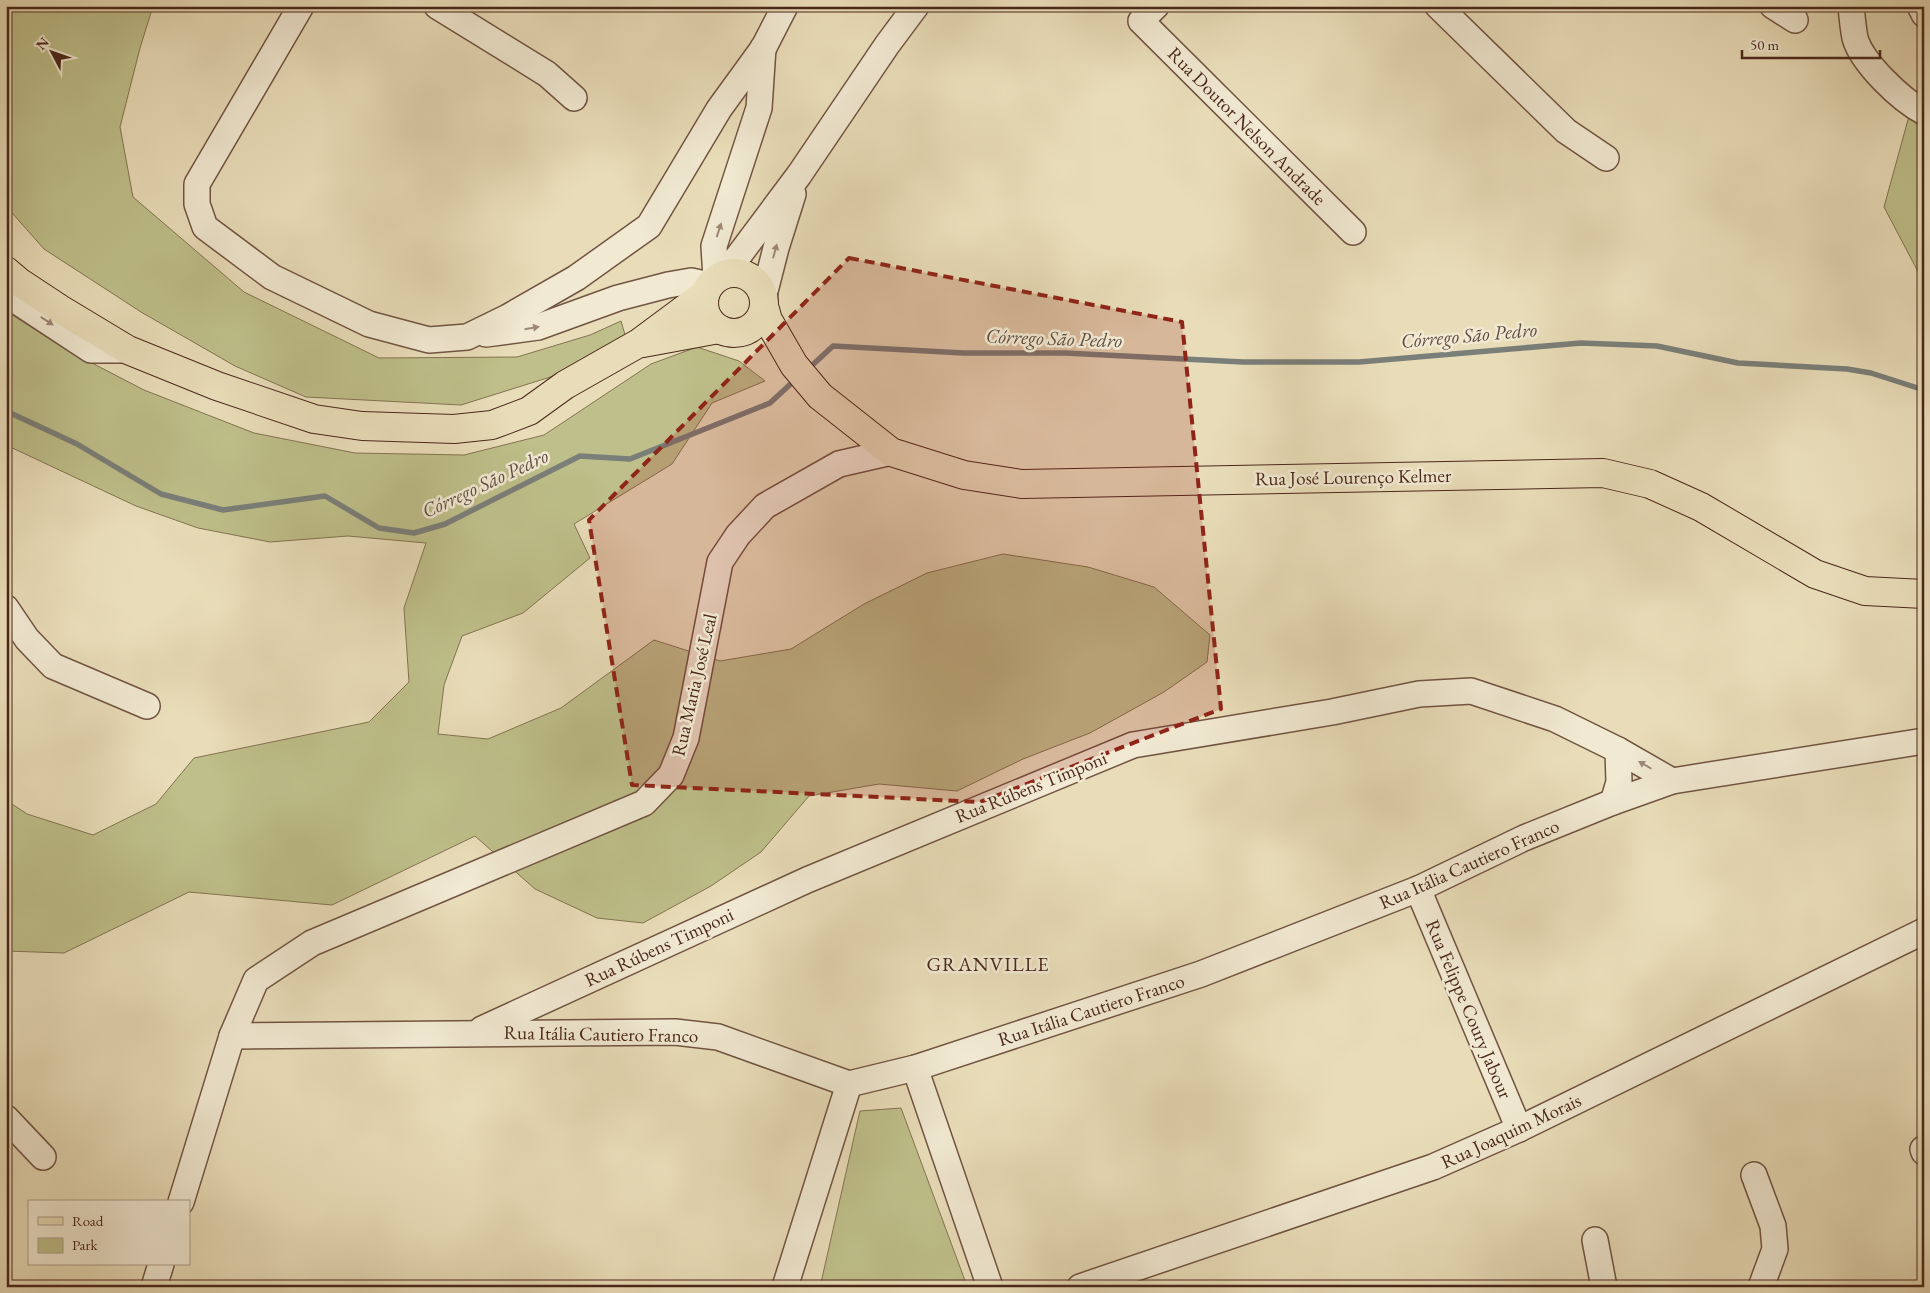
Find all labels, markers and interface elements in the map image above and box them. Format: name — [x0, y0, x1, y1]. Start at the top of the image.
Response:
north arrow — [28, 28, 78, 78]
scale bar — [1742, 28, 1880, 60]
text: N — [32, 33, 53, 54]
text: 50 m — [1750, 35, 1779, 54]
street label: Rua Doutor Nelson Andrade — [1162, 41, 1332, 211]
one-way arrow — [716, 223, 723, 238]
one-way arrow — [771, 244, 779, 259]
one-way arrow — [40, 316, 54, 326]
water label: Córrego São Pedro — [1400, 316, 1539, 354]
one-way arrow — [525, 323, 541, 331]
water label: Córrego São Pedro — [985, 323, 1123, 353]
water label: Córrego São Pedro — [418, 442, 553, 524]
street label: Rua José Lourenço Kelmer — [1255, 463, 1452, 491]
street label: Rua Maria José Leal — [665, 611, 723, 759]
street label: Rua Rúbens Timponi — [951, 745, 1111, 829]
one-way arrow — [1638, 761, 1651, 770]
street label: Rua Itália Cautiero Franco — [1375, 813, 1563, 915]
street label: Rua Rúbens Timponi — [580, 901, 738, 993]
street label: Rua Felippe Coury Jabour — [1420, 915, 1518, 1103]
district label: GRANVILLE — [926, 951, 1050, 977]
street label: Rua Itália Cautiero Franco — [995, 968, 1187, 1052]
street label: Rua Itália Cautiero Franco — [503, 1020, 699, 1048]
street label: Rua Joaquim Morais — [1437, 1088, 1585, 1174]
legend — [28, 1200, 190, 1266]
text: Road — [72, 1211, 104, 1230]
text: Park — [72, 1235, 99, 1254]

